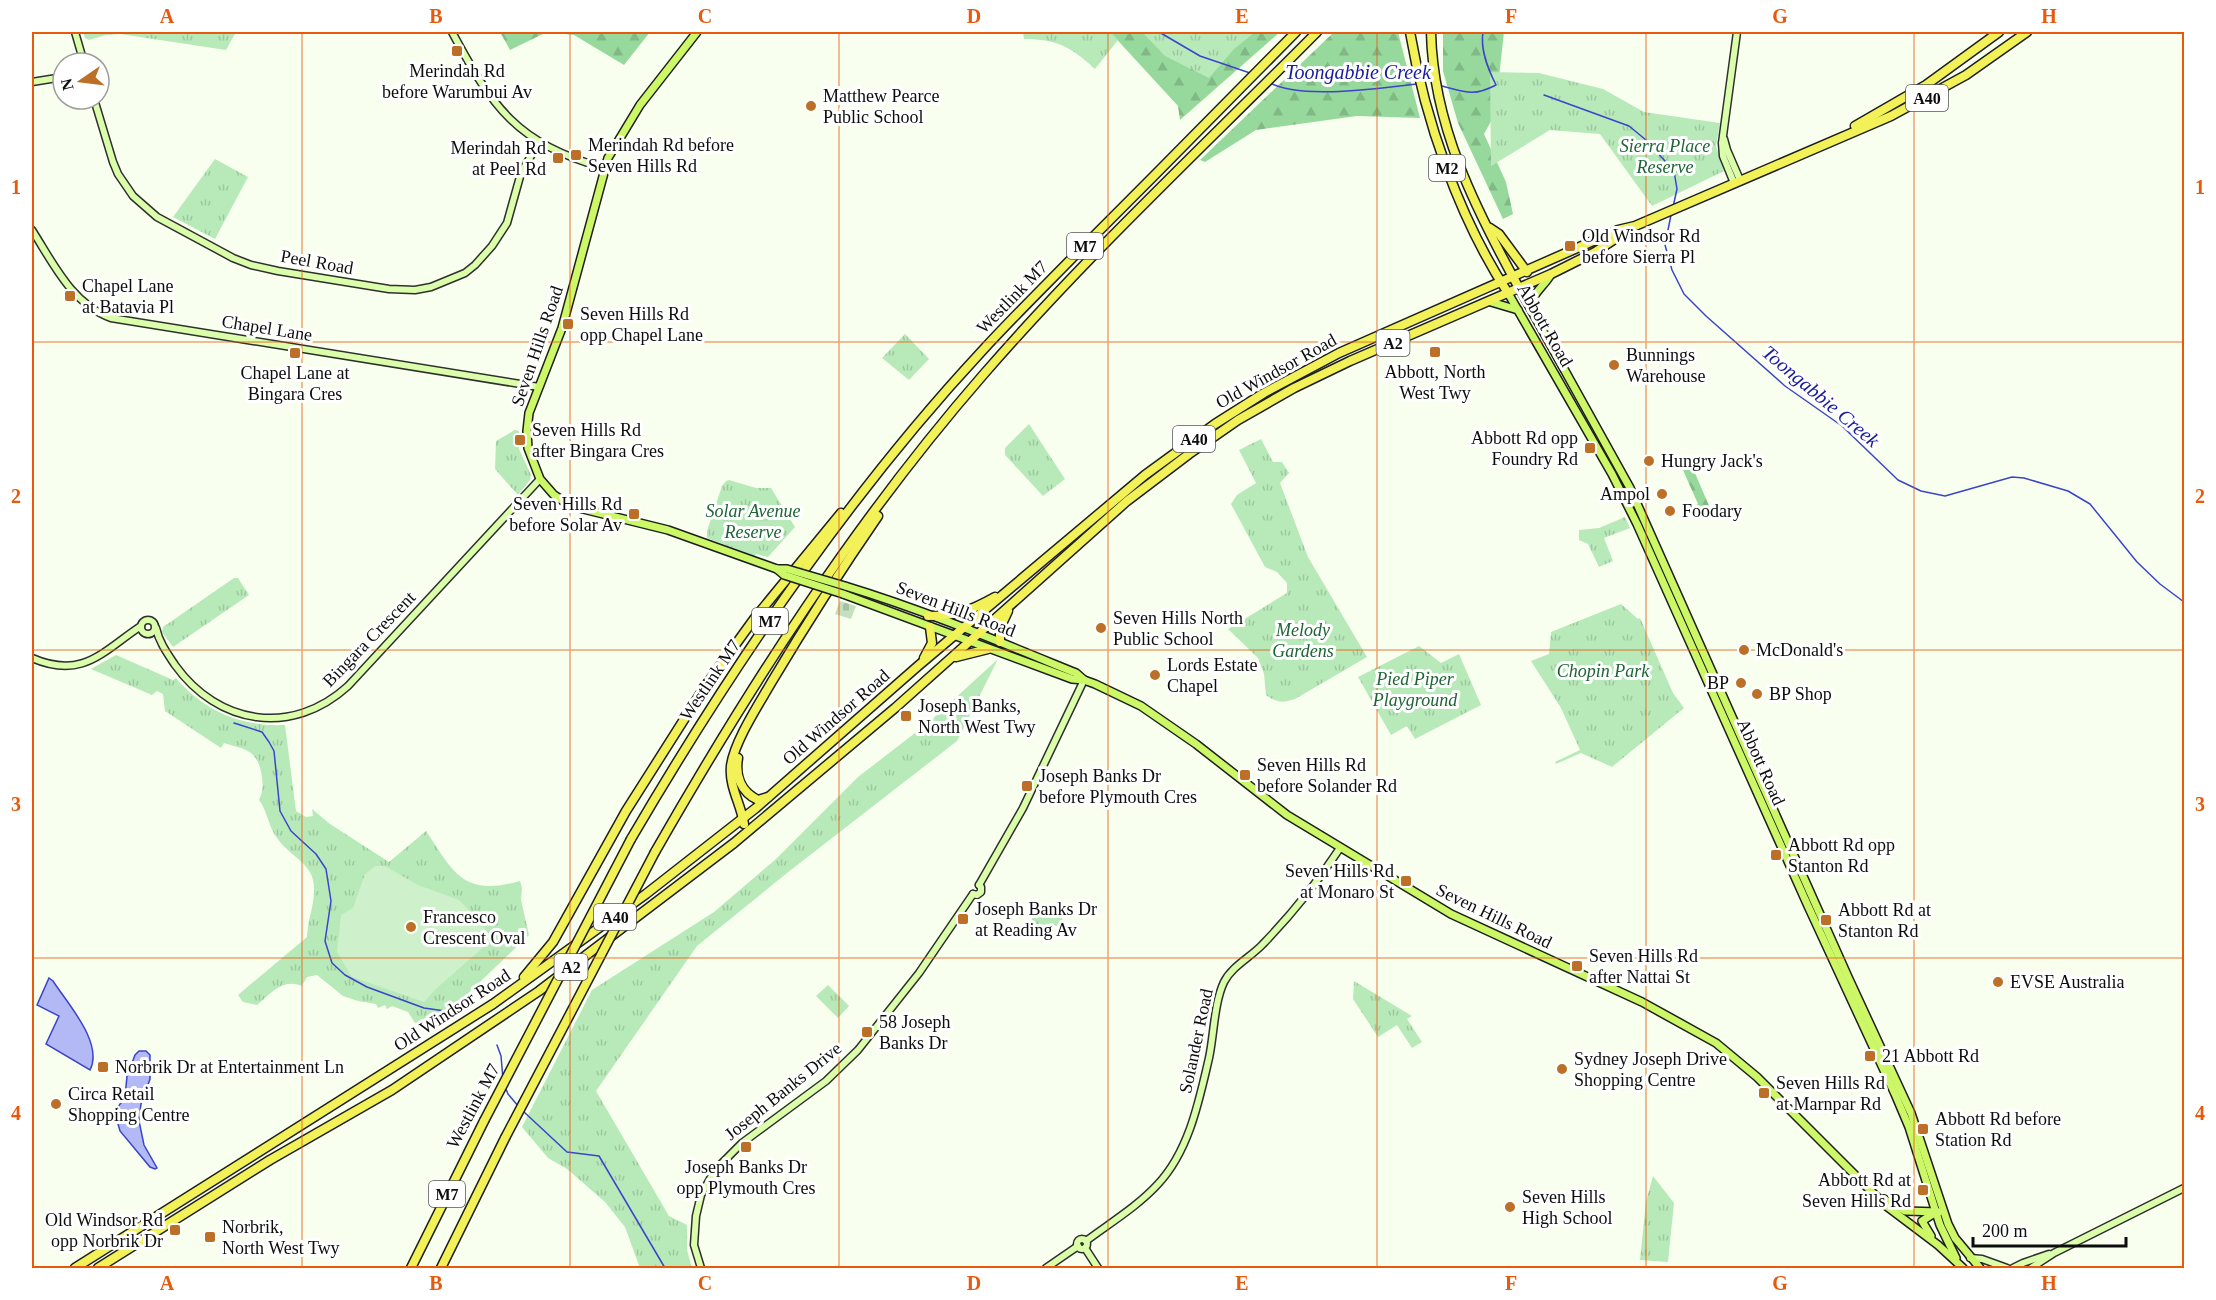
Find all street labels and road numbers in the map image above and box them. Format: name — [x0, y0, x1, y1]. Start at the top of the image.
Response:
road number: A40 — [1906, 85, 1948, 111]
road number: M2 — [1429, 155, 1465, 181]
road number: M7 — [1067, 233, 1103, 259]
street label: Peel Road — [279, 246, 355, 278]
street label: Westlink M7 — [972, 257, 1052, 337]
street label: Abbott Road — [1513, 280, 1577, 370]
street label: Seven Hills Road — [507, 283, 567, 409]
street label: Chapel Lane — [220, 311, 314, 345]
street label: Old Windsor Road — [1212, 330, 1340, 412]
road number: A2 — [1376, 330, 1410, 356]
road number: A40 — [1173, 426, 1215, 452]
street label: Seven Hills Road — [894, 577, 1018, 641]
street label: Bingara Crescent — [319, 587, 419, 691]
road number: M7 — [752, 608, 788, 634]
street label: Westlink M7 — [676, 636, 744, 724]
street label: Old Windsor Road — [779, 665, 893, 769]
street label: Abbott Road — [1733, 716, 1789, 808]
street label: Seven Hills Road — [1433, 879, 1555, 953]
road number: A40 — [594, 904, 636, 930]
road number: A2 — [554, 954, 588, 980]
street label: Old Windsor Road — [390, 965, 514, 1055]
street label: Solander Road — [1175, 987, 1217, 1095]
street label: Joseph Banks Drive — [721, 1038, 845, 1144]
street label: Westlink M7 — [442, 1060, 504, 1152]
road number: M7 — [429, 1181, 465, 1207]

